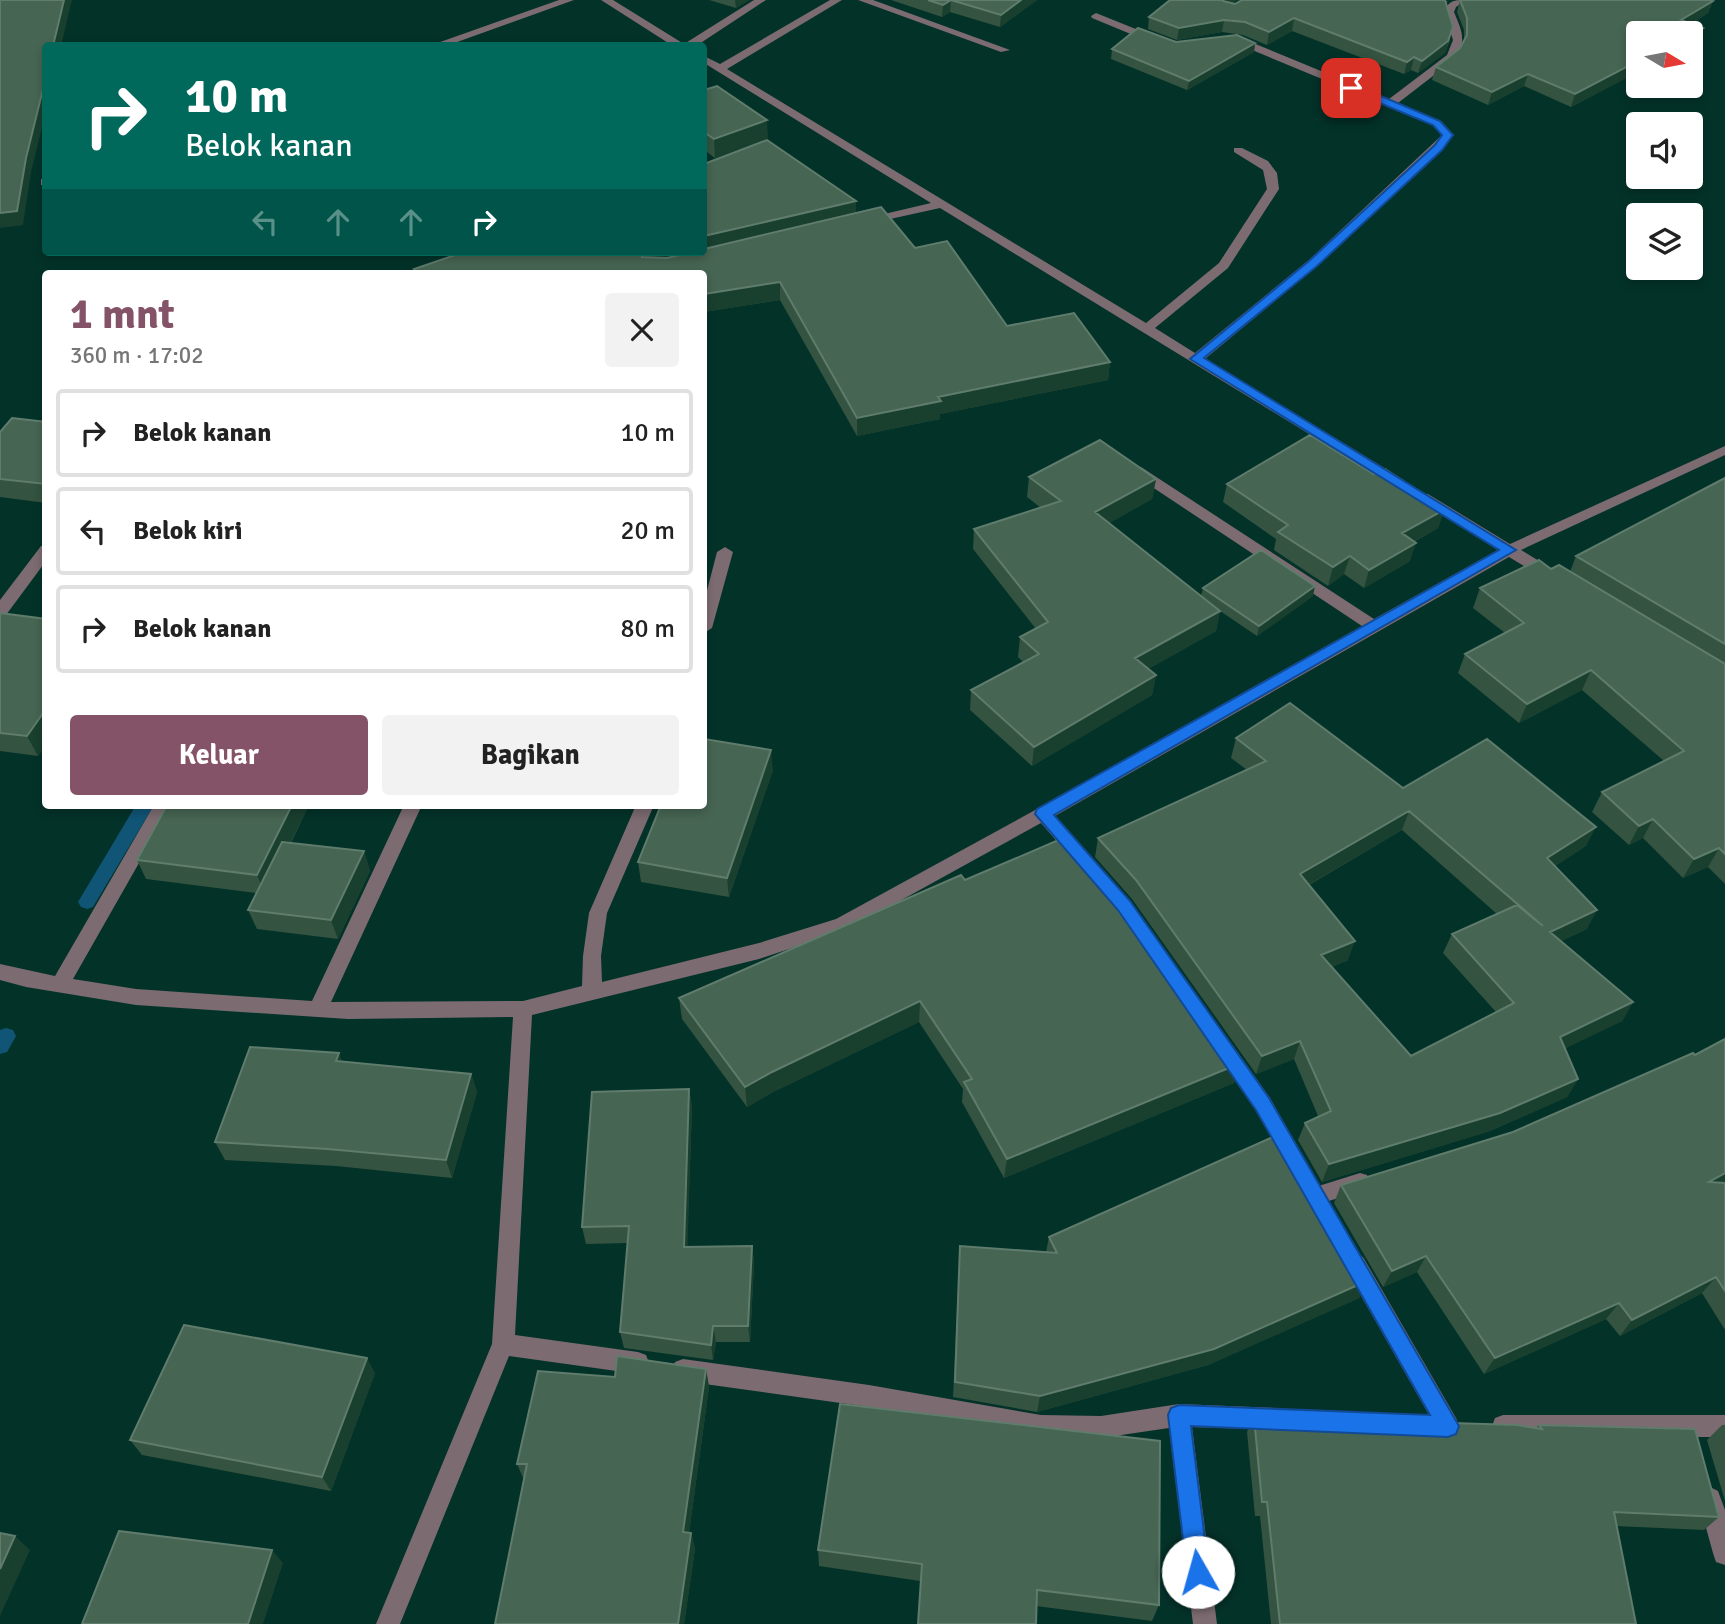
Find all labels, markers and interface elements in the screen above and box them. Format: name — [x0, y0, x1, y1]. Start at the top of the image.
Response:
north arrow — [1626, 21, 1703, 98]
map controls — [1626, 21, 1703, 280]
pin — [1321, 58, 1381, 118]
text: 10 m — [185, 66, 288, 126]
icon: arrive — [1332, 69, 1370, 107]
icon: right — [70, 70, 161, 161]
button: sound — [1626, 112, 1703, 189]
text: Belok kanan — [185, 126, 353, 165]
icon: left — [246, 203, 284, 241]
icon: ahead — [319, 203, 357, 241]
icon: ahead — [392, 203, 430, 241]
icon: right — [465, 203, 503, 241]
button: layers — [1626, 203, 1703, 280]
text: 1 mnt — [70, 289, 175, 340]
button: close — [605, 293, 679, 367]
text: 360 m · 17:02 — [70, 341, 204, 370]
icon: right — [74, 414, 112, 452]
text: Belok kanan — [133, 417, 271, 449]
text: 10 m — [620, 417, 675, 449]
icon: left — [74, 512, 112, 550]
text: Belok kiri — [133, 515, 242, 547]
text: 20 m — [620, 515, 675, 547]
icon: right — [74, 610, 112, 648]
text: Belok kanan — [133, 613, 271, 645]
text: 80 m — [620, 613, 675, 645]
button: Keluar — [70, 715, 368, 795]
button: Bagikan — [382, 715, 679, 795]
position arrow — [1161, 1535, 1235, 1609]

